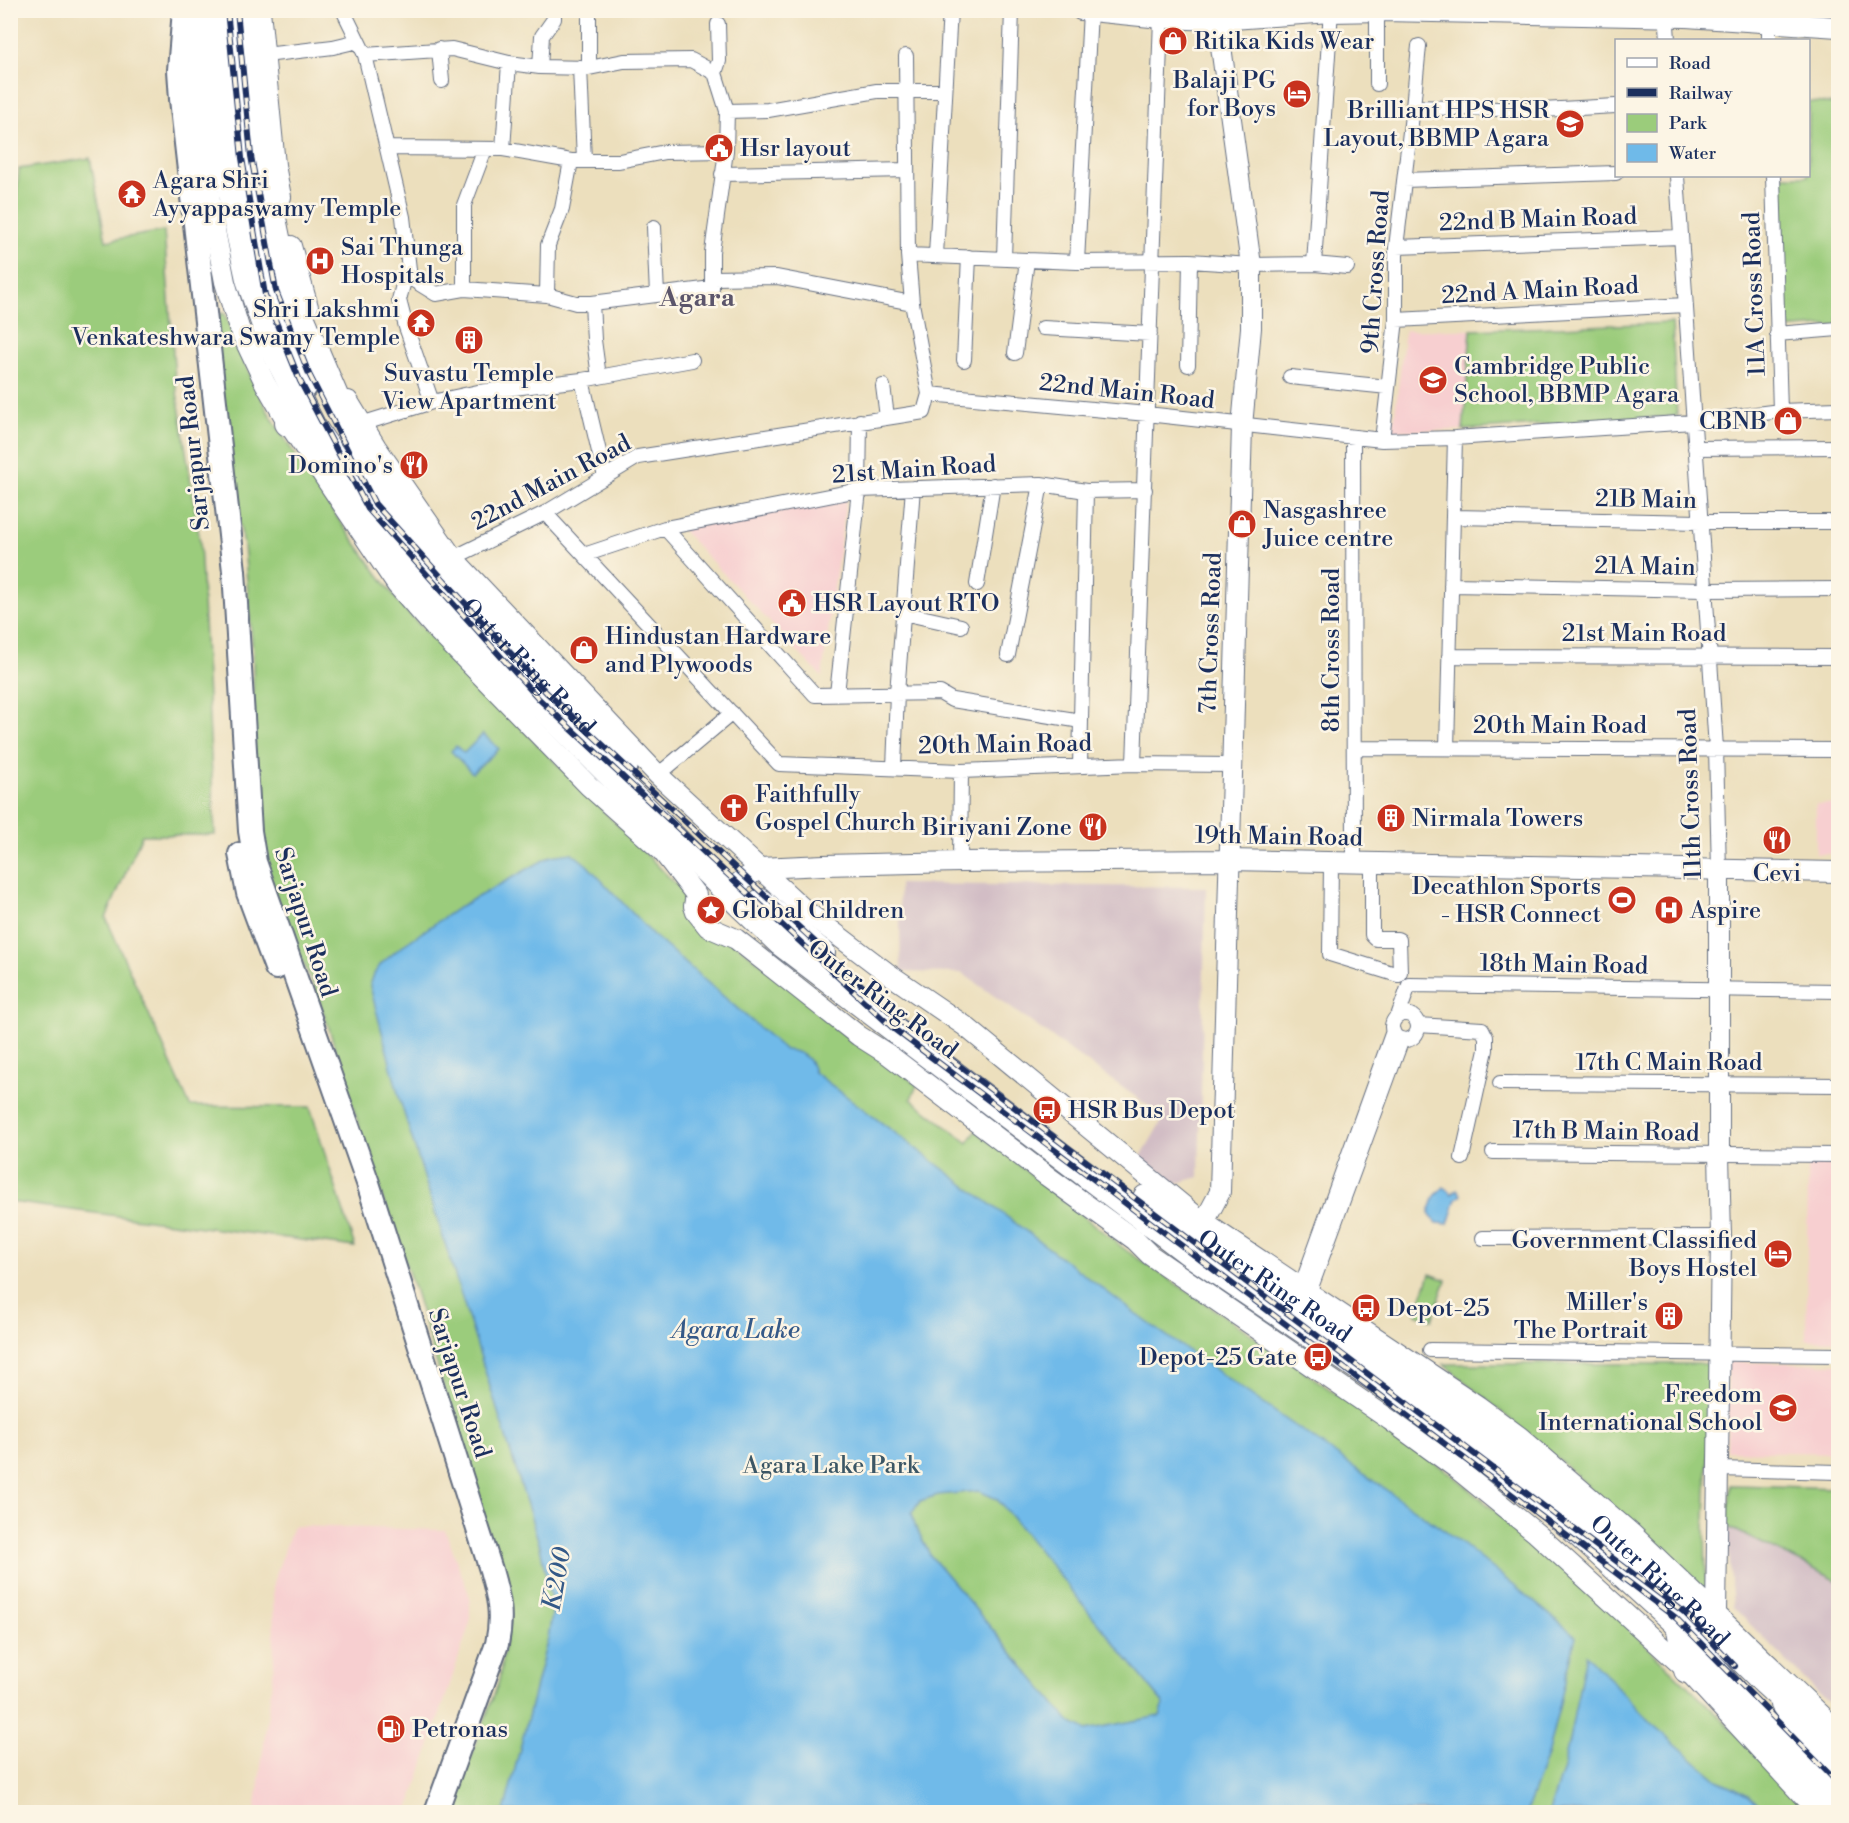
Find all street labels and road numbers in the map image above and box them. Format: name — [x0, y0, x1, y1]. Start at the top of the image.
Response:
street label: 9th Cross Road — [1355, 189, 1397, 355]
street label: 22nd B Main Road — [1438, 202, 1638, 238]
street label: 11A Cross Road — [1737, 211, 1773, 377]
street label: 22nd A Main Road — [1440, 271, 1640, 311]
street label: 22nd Main Road — [1038, 368, 1217, 416]
street label: Sarjapur Road — [171, 374, 217, 532]
street label: 22nd Main Road — [467, 428, 637, 538]
street label: 21st Main Road — [831, 449, 998, 491]
street label: 21B Main — [1595, 484, 1697, 516]
street label: 7th Cross Road — [1193, 551, 1229, 714]
street label: 21A Main — [1594, 551, 1696, 583]
street label: 8th Cross Road — [1317, 567, 1347, 732]
street label: Outer Ring Road — [454, 592, 602, 742]
street label: 21st Main Road — [1562, 619, 1727, 649]
street label: 11th Cross Road — [1673, 708, 1709, 880]
street label: 20th Main Road — [1473, 711, 1647, 741]
street label: 20th Main Road — [918, 728, 1093, 762]
street label: 19th Main Road — [1195, 821, 1364, 853]
street label: Sarjapur Road — [267, 844, 343, 1001]
street label: Outer Ring Road — [801, 934, 964, 1066]
street label: 18th Main Road — [1479, 949, 1649, 981]
street label: 17th C Main Road — [1576, 1048, 1763, 1078]
street label: 17th B Main Road — [1512, 1115, 1700, 1149]
street label: Outer Ring Road — [1191, 1224, 1357, 1350]
street label: Sarjapur Road — [421, 1305, 497, 1462]
street label: Outer Ring Road — [1583, 1509, 1736, 1654]

